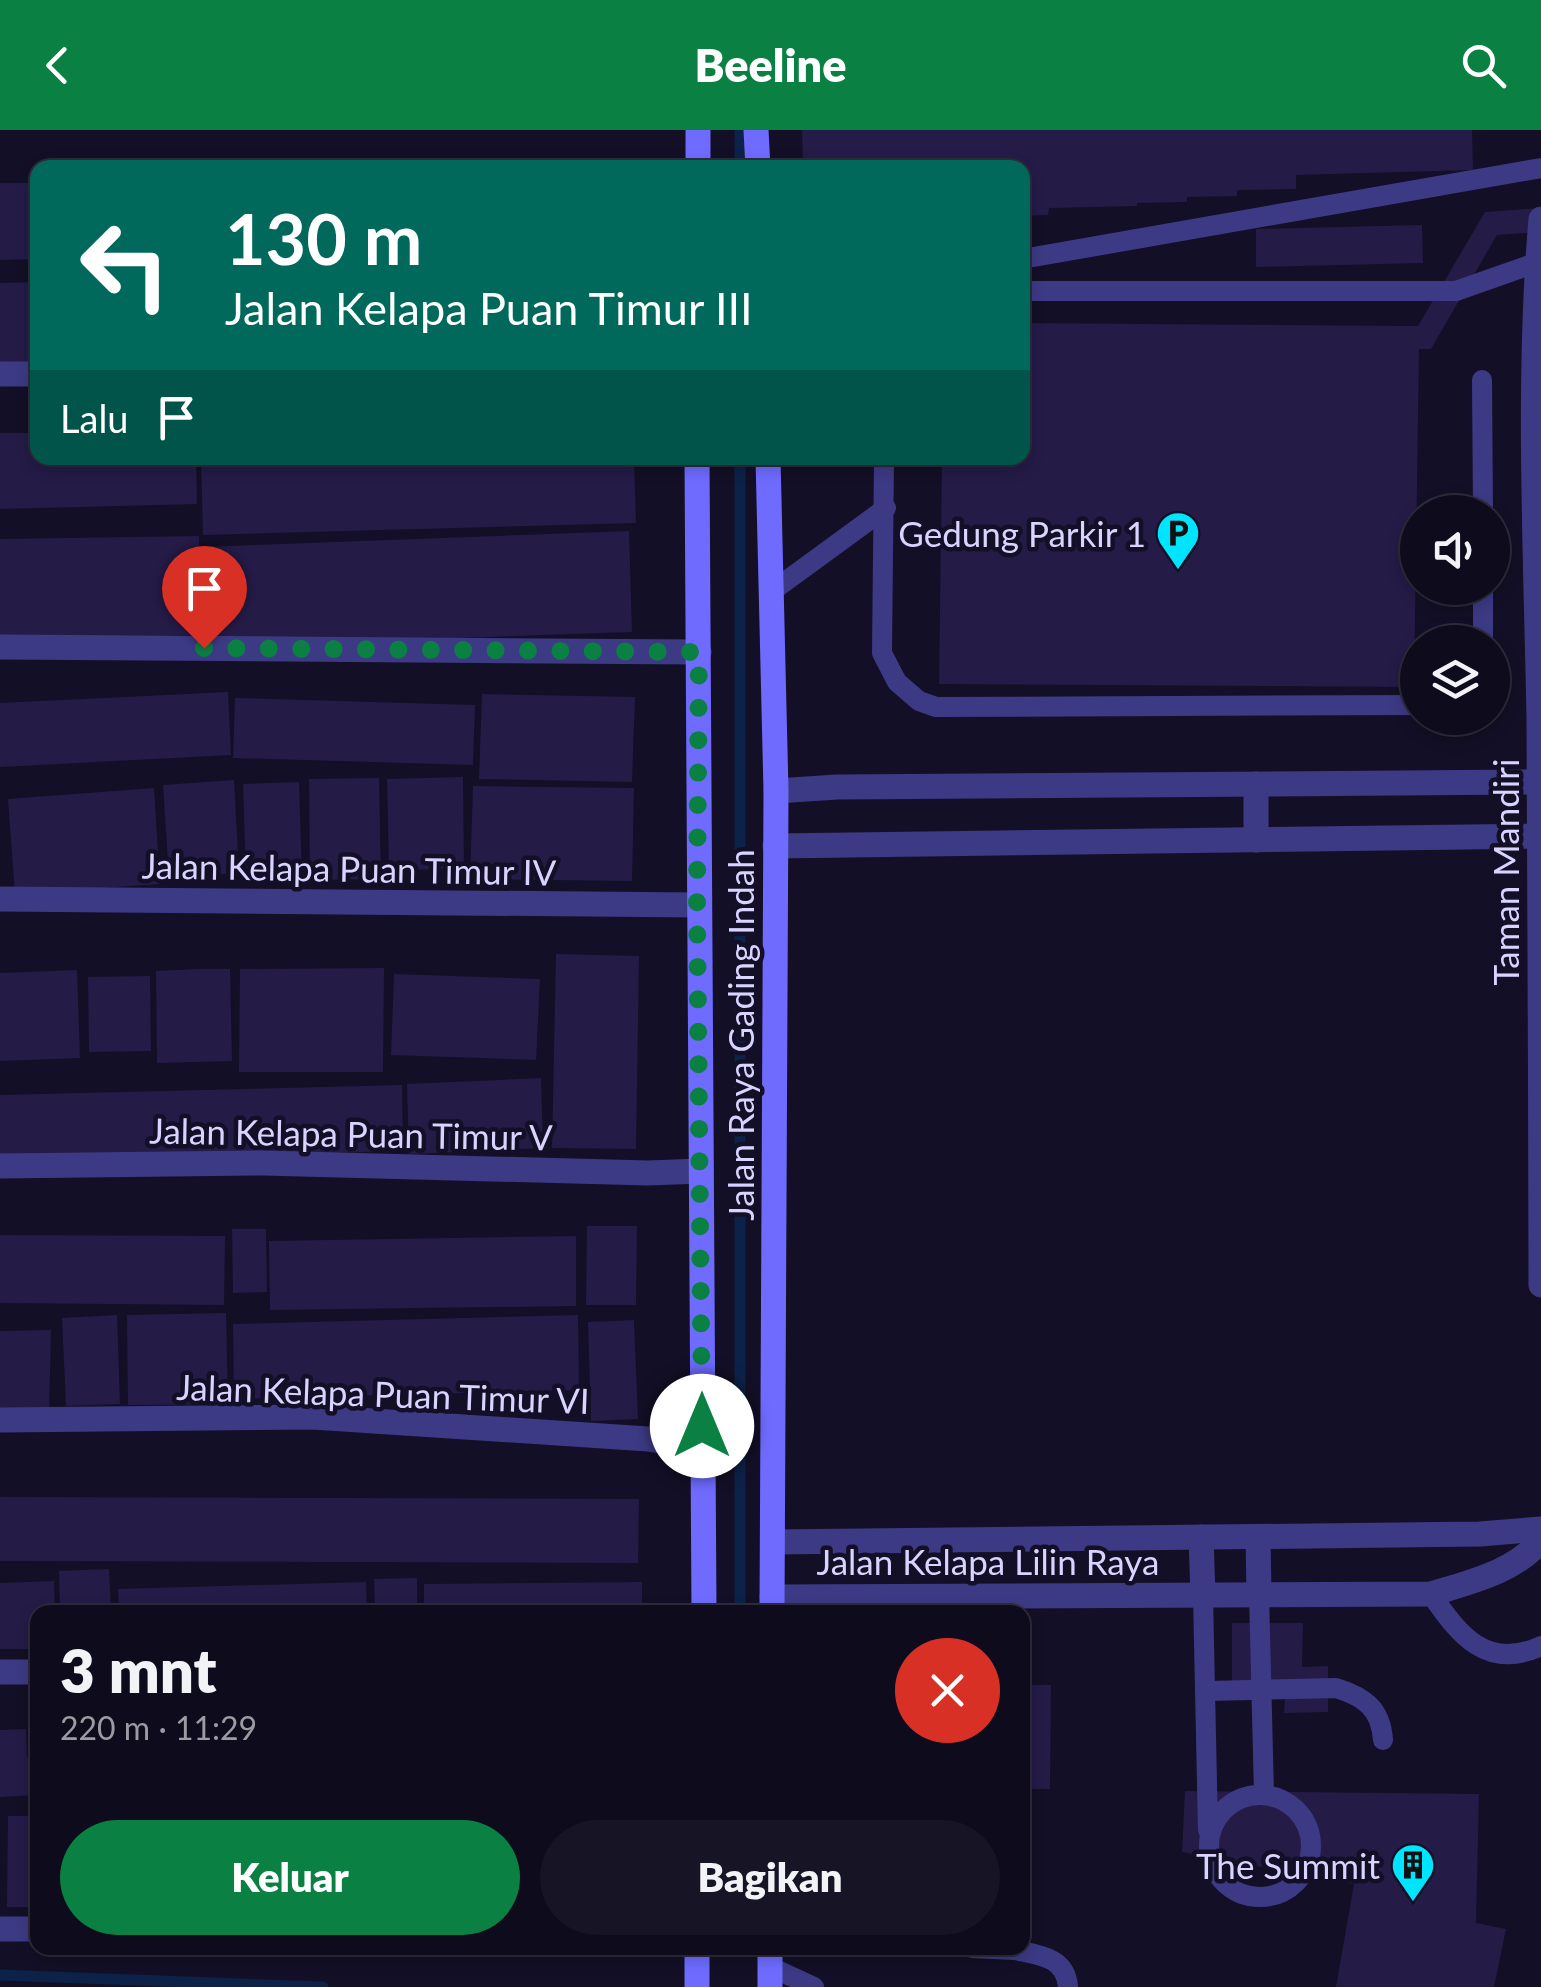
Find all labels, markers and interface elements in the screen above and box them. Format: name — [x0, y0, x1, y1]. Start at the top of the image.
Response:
icon: back — [30, 38, 85, 93]
text: Beeline — [695, 38, 846, 92]
icon: search — [1456, 38, 1511, 93]
text: 130 m — [225, 196, 422, 280]
icon: left — [60, 200, 190, 330]
text: Jalan Kelapa Puan Timur III — [225, 281, 753, 335]
icon: arrive — [149, 390, 204, 445]
text: Lalu — [60, 395, 129, 441]
map controls — [1400, 495, 1510, 735]
button: sound — [1400, 495, 1510, 605]
parking icon: Gedung Parkir 1 — [1155, 510, 1201, 571]
place label: Gedung Parkir 1 — [898, 512, 1146, 554]
pin — [162, 546, 247, 649]
icon: arrive — [177, 561, 232, 616]
button: layers — [1400, 625, 1510, 735]
street label: Taman Mandiri — [1484, 759, 1526, 985]
street label: Jalan Kelapa Puan Timur IV — [141, 843, 557, 893]
street label: Jalan Raya Gading Indah — [719, 849, 761, 1221]
street label: Jalan Kelapa Puan Timur V — [149, 1108, 553, 1158]
street label: Jalan Kelapa Puan Timur VI — [176, 1365, 590, 1421]
position arrow — [650, 1374, 754, 1478]
street label: Jalan Kelapa Lilin Raya — [817, 1540, 1159, 1582]
text: 3 mnt — [60, 1634, 217, 1706]
button: close — [895, 1638, 1000, 1743]
text: 220 m · 11:29 — [60, 1708, 257, 1747]
button: Keluar — [60, 1820, 520, 1935]
button: Bagikan — [540, 1820, 1000, 1935]
building icon: The Summit — [1390, 1842, 1436, 1903]
place label: The Summit — [1196, 1844, 1380, 1886]

